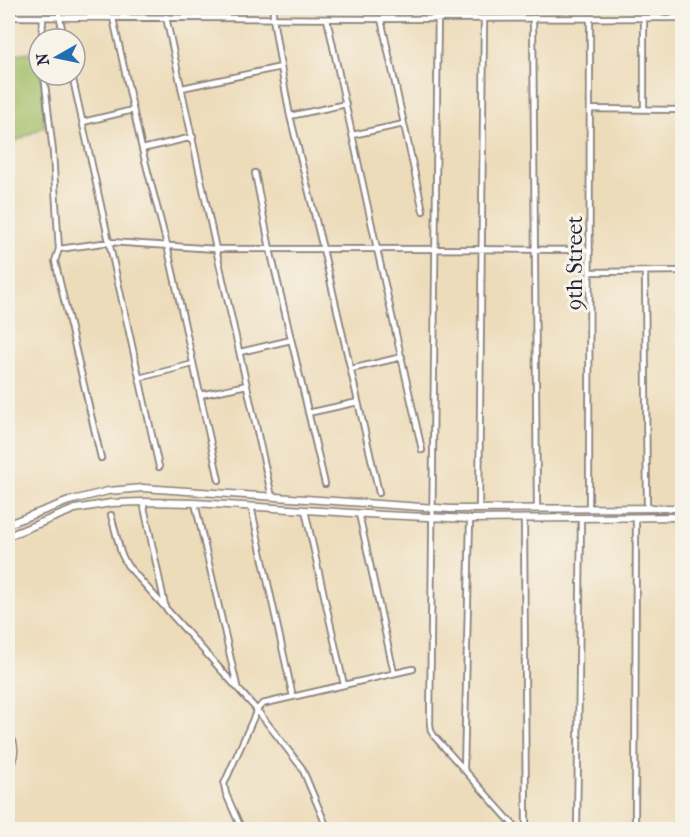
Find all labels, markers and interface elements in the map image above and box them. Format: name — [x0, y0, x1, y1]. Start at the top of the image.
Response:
north arrow — [27, 27, 87, 87]
text: N — [32, 51, 53, 67]
street label: 9th Street — [562, 216, 588, 310]

